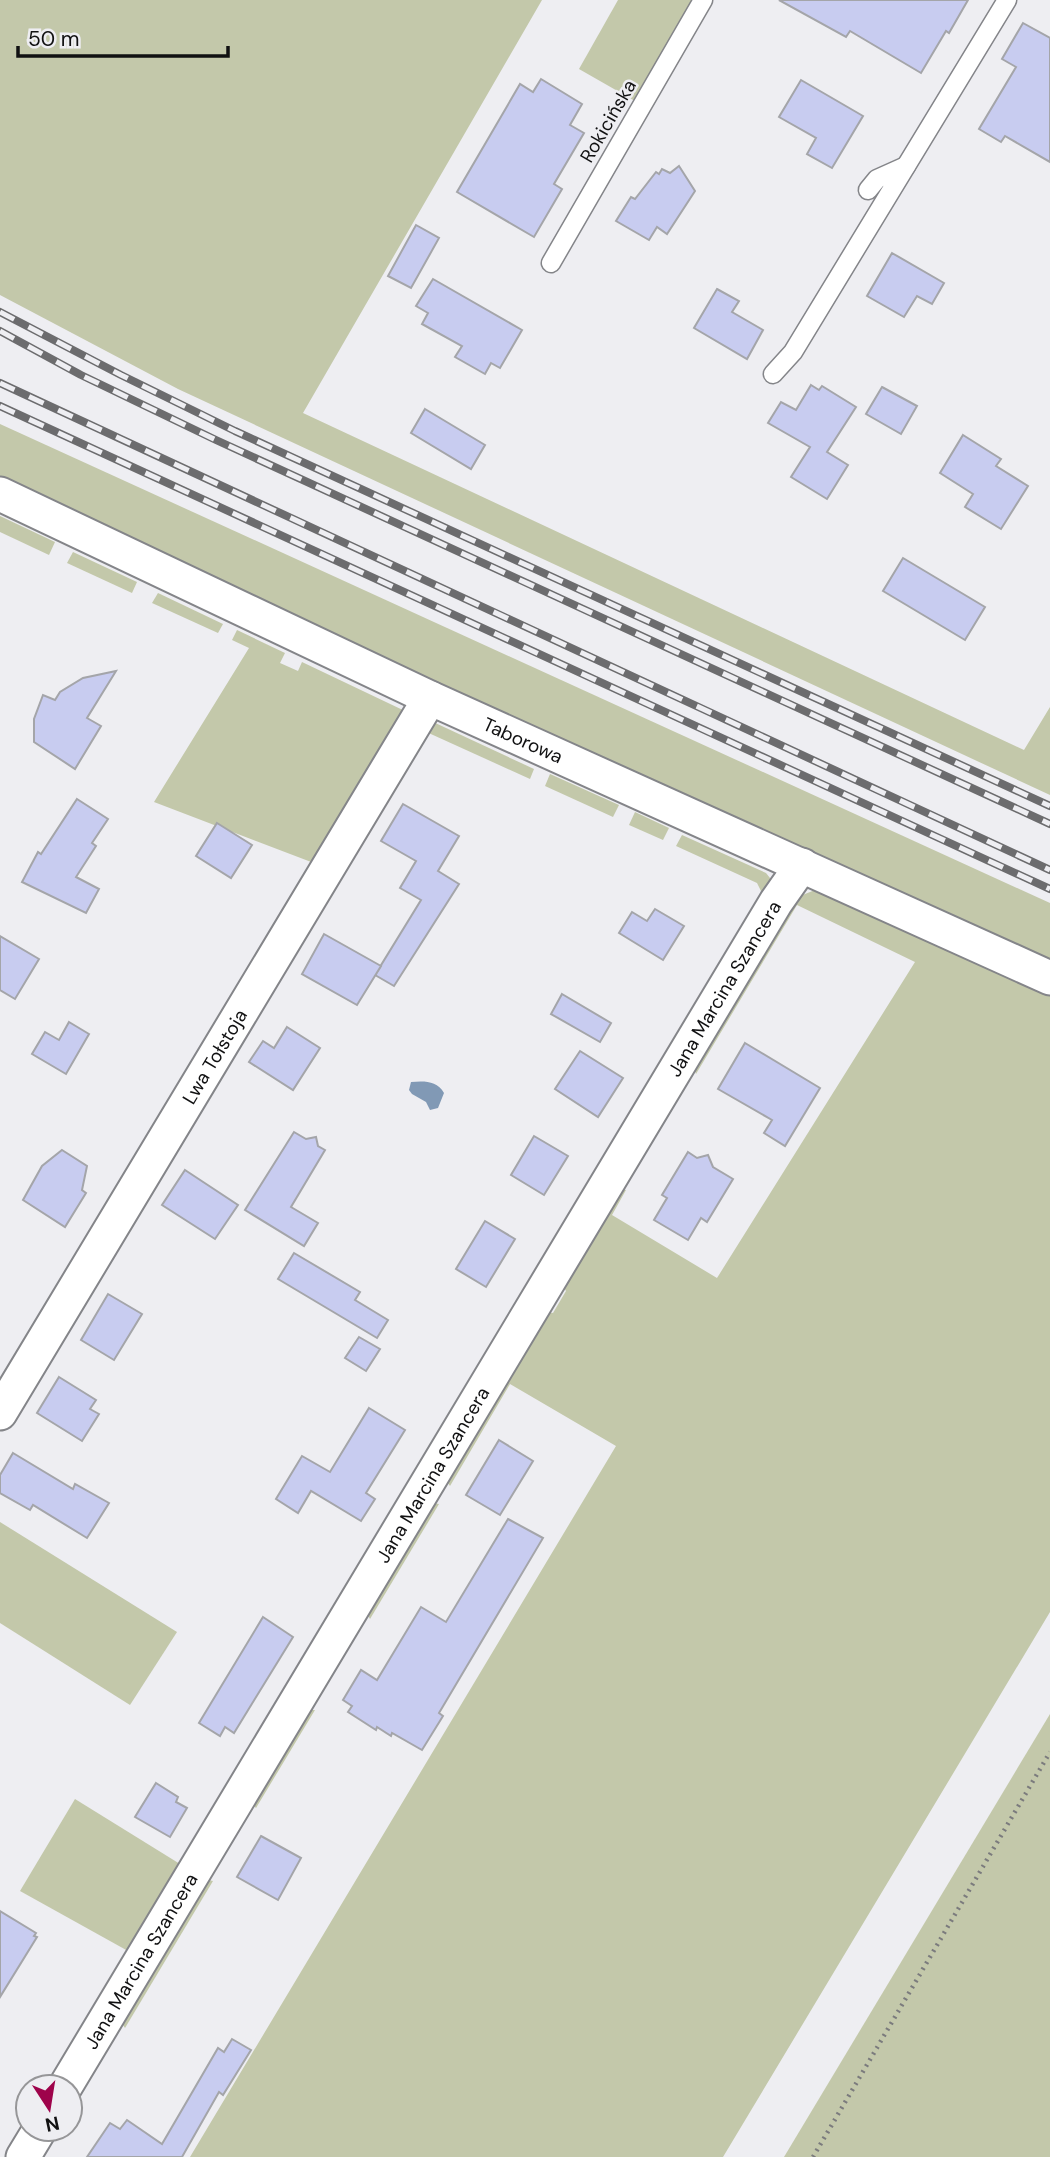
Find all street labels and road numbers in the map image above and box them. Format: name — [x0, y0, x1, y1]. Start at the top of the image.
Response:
street label: Rokicińska — [574, 75, 642, 167]
street label: Taborowa — [479, 711, 567, 769]
street label: Jana Marcina Szancera — [662, 896, 786, 1081]
street label: Lwa Tołstoja — [176, 1004, 253, 1109]
street label: Jana Marcina Szancera — [370, 1382, 495, 1567]
street label: Jana Marcina Szancera — [78, 1868, 203, 2054]

